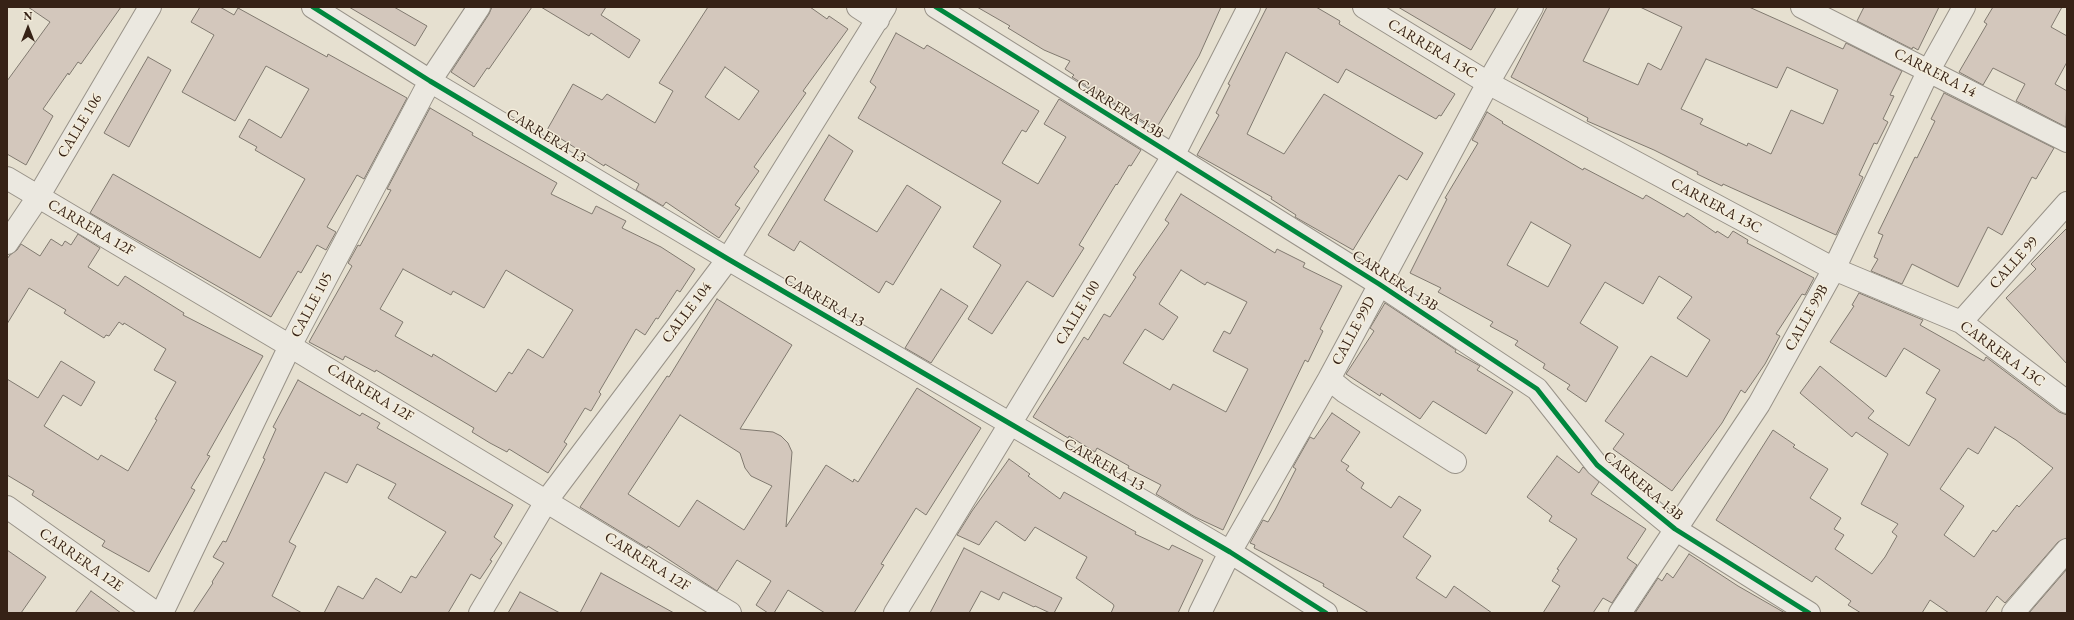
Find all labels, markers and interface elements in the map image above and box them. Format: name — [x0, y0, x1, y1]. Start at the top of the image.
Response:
north arrow — [8, 8, 48, 48]
text: N — [24, 9, 32, 23]
street label: CARRERA 13C — [1384, 15, 1480, 83]
street label: CARRERA 14 — [1891, 45, 1979, 101]
street label: CARRERA 13B — [1073, 75, 1167, 143]
street label: CALLE 106 — [54, 91, 106, 161]
street label: CARRERA 13 — [503, 105, 589, 167]
street label: CARRERA 13C — [1667, 174, 1765, 238]
street label: CARRERA 12F — [44, 196, 138, 260]
street label: CALLE 99 — [1986, 233, 2042, 293]
street label: CARRERA 13B — [1349, 247, 1441, 315]
street label: CALLE 105 — [287, 269, 337, 341]
street label: CARRERA 13 — [781, 271, 867, 331]
street label: CALLE 100 — [1052, 278, 1104, 348]
street label: CALLE 104 — [658, 279, 716, 347]
street label: CALLE 99B — [1781, 282, 1833, 354]
street label: CALLE 99D — [1328, 293, 1380, 369]
street label: CARRERA 13C — [1956, 317, 2048, 391]
street label: CARRERA 12F — [324, 360, 416, 426]
street label: CARRERA 13 — [1061, 435, 1147, 495]
street label: CARRERA 13B — [1599, 447, 1687, 525]
street label: CARRERA 12E — [36, 524, 126, 596]
street label: CARRERA 12F — [601, 528, 693, 596]

